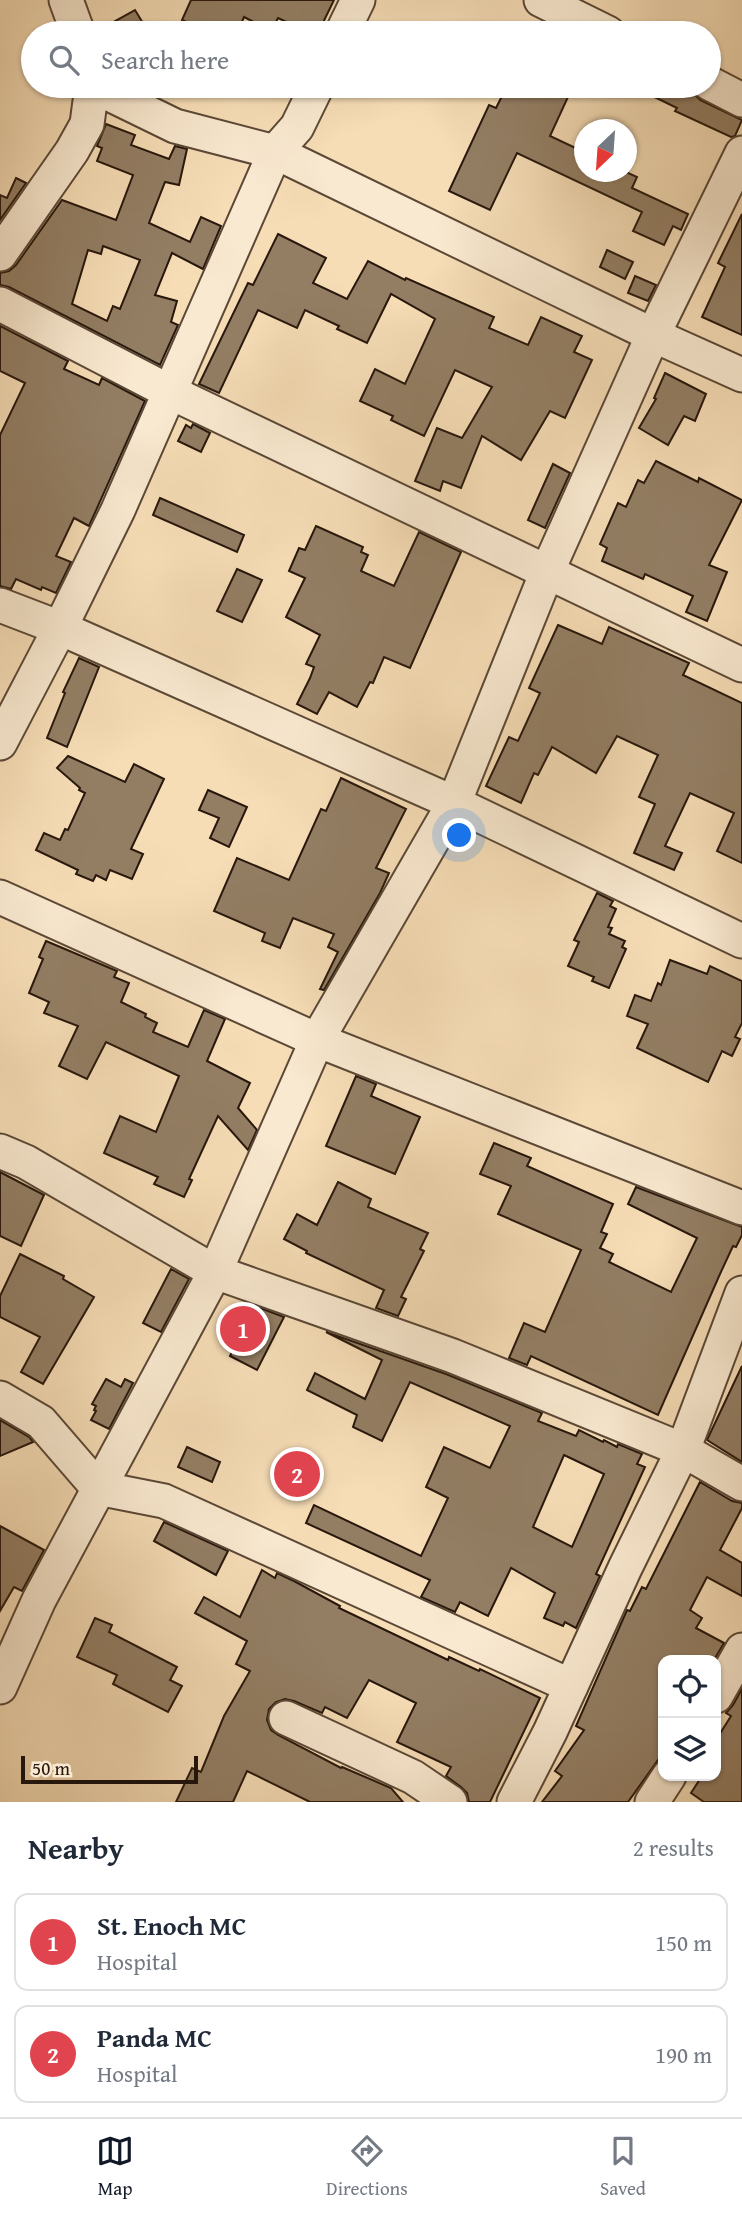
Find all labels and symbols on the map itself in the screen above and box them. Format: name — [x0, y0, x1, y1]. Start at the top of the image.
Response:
north arrow — [574, 119, 637, 182]
your location — [442, 818, 476, 852]
pin: 1 — [220, 1303, 266, 1355]
pin: 2 — [274, 1448, 320, 1500]
scale bar — [21, 1753, 198, 1785]

